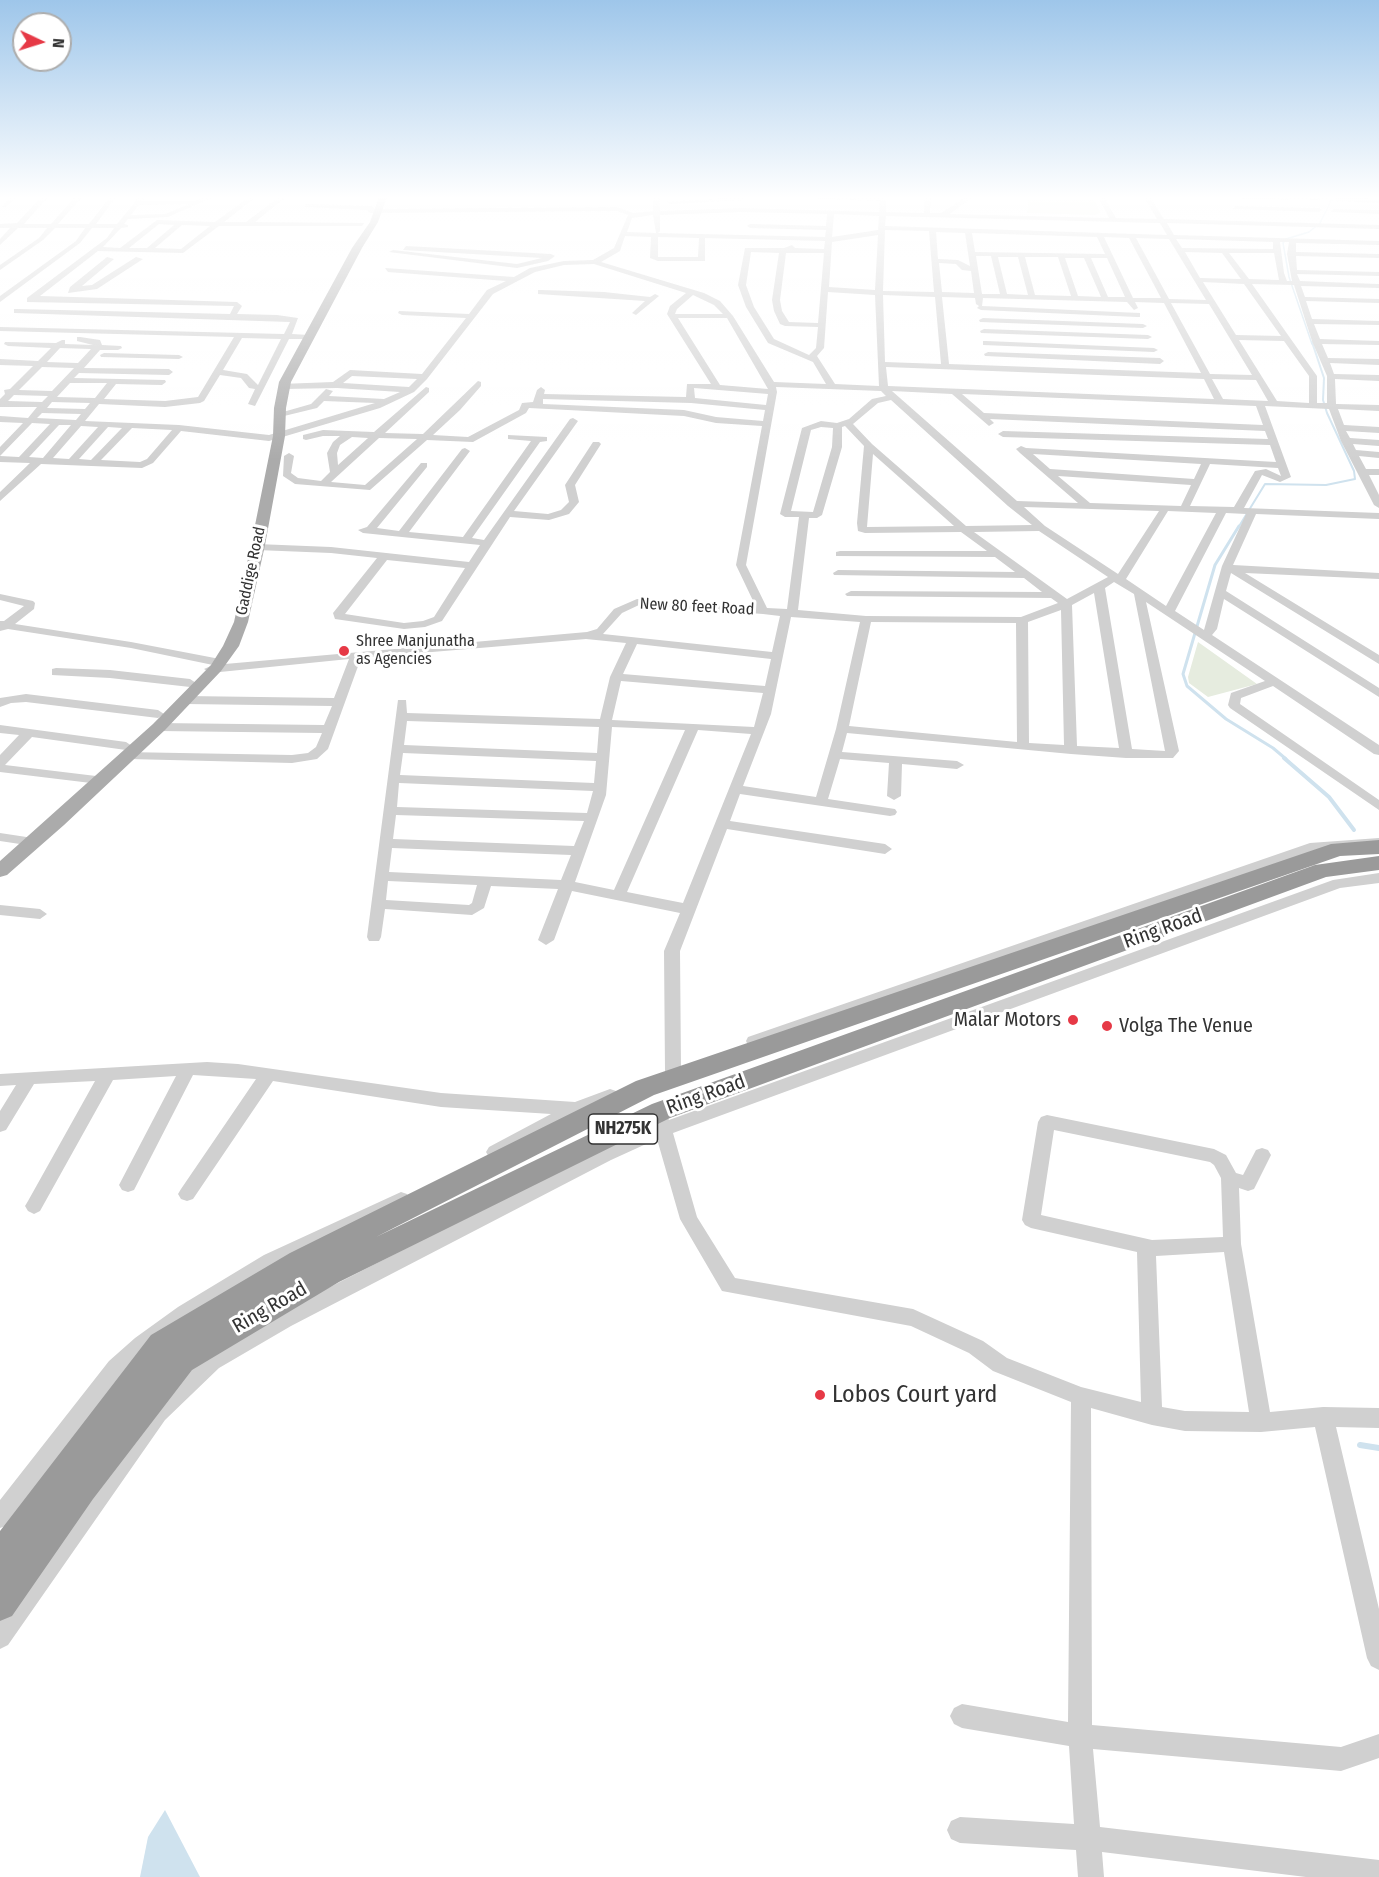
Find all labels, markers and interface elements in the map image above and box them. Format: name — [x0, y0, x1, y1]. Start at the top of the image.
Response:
north arrow — [12, 12, 72, 72]
text: N — [49, 38, 68, 49]
street label: Gaddige Road — [232, 525, 270, 617]
street label: New 80 feet Road — [639, 594, 755, 620]
place label: Shree Manjunatha as Agencies — [356, 632, 475, 670]
marker: Shree Manjunatha as Agencies — [337, 644, 351, 658]
street label: Ring Road — [1120, 904, 1206, 954]
place label: Malar Motors — [954, 1008, 1061, 1032]
marker: Malar Motors — [1066, 1013, 1080, 1027]
place label: Volga The Venue — [1119, 1014, 1253, 1038]
marker: Volga The Venue — [1100, 1019, 1114, 1033]
street label: Ring Road — [663, 1070, 749, 1120]
road number: NH275K — [588, 1114, 658, 1144]
street label: Ring Road — [228, 1277, 312, 1339]
place label: Lobos Court yard — [832, 1381, 997, 1409]
marker: Lobos Court yard — [813, 1388, 827, 1402]

